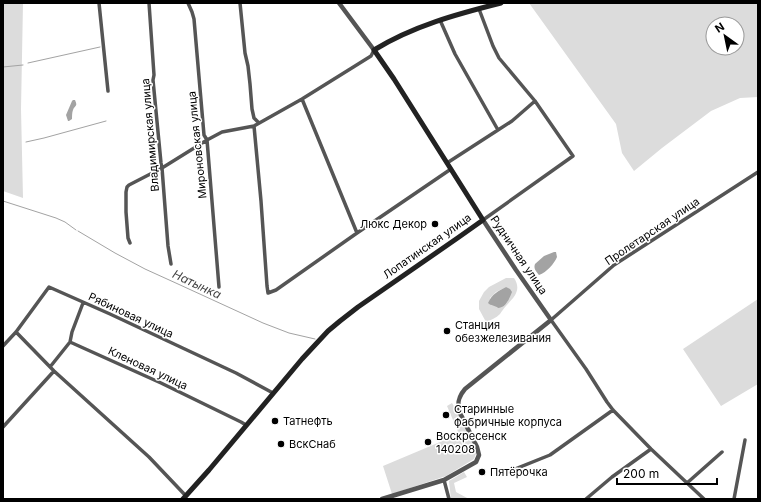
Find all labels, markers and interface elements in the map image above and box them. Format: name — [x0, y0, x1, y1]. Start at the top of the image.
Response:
north arrow — [705, 16, 745, 56]
text: N — [712, 19, 727, 36]
street label: Владимирская улица — [138, 78, 162, 192]
street label: Мироновская улица — [184, 91, 210, 199]
street label: Пролетарская улица — [602, 194, 702, 268]
street label: Лопатинская улица — [380, 210, 474, 282]
street label: Рудничная улица — [487, 213, 551, 297]
place label: Люкс Декор — [360, 217, 427, 231]
marker: Люкс Декор — [430, 219, 440, 229]
water label: Натынка — [170, 266, 224, 302]
street label: Рябиновая улица — [86, 289, 176, 341]
place label: Станция обезжелезивания — [455, 318, 551, 345]
marker: Станция обезжелезивания — [442, 326, 452, 336]
street label: Кленовая улица — [106, 343, 190, 393]
place label: Старинные фабричные корпуса — [454, 402, 562, 429]
marker: Старинные фабричные корпуса — [441, 410, 451, 420]
place label: Татнефть — [283, 414, 333, 428]
marker: Татнефть — [270, 416, 280, 426]
place label: Воскресенск 140208 — [436, 429, 507, 456]
place label: ВскСнаб — [289, 437, 336, 451]
marker: Воскресенск 140208 — [423, 437, 433, 447]
marker: ВскСнаб — [276, 439, 286, 449]
scale bar — [617, 460, 717, 486]
place label: Пятёрочка — [490, 465, 548, 479]
text: 200 m — [623, 466, 659, 481]
marker: Пятёрочка — [477, 467, 487, 477]

